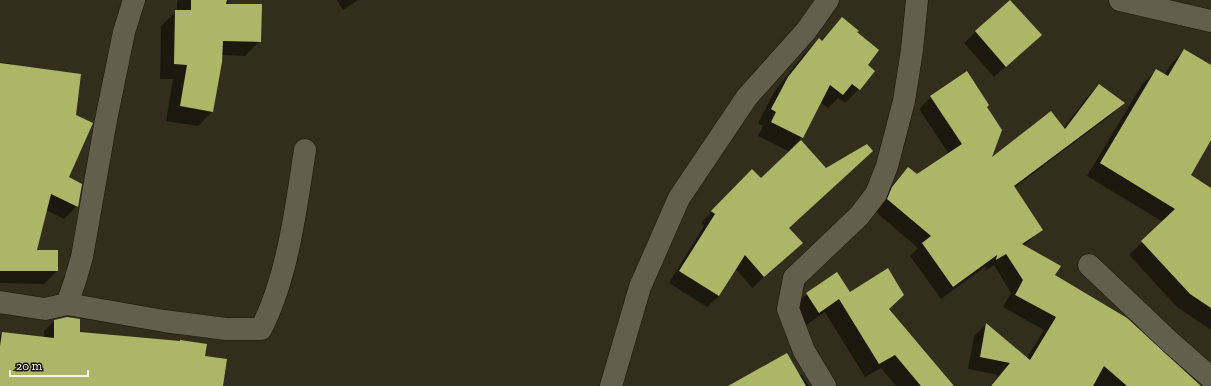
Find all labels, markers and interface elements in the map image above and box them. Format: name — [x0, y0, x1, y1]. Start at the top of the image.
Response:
scale bar — [10, 352, 88, 378]
text: 20 m — [16, 359, 43, 373]

